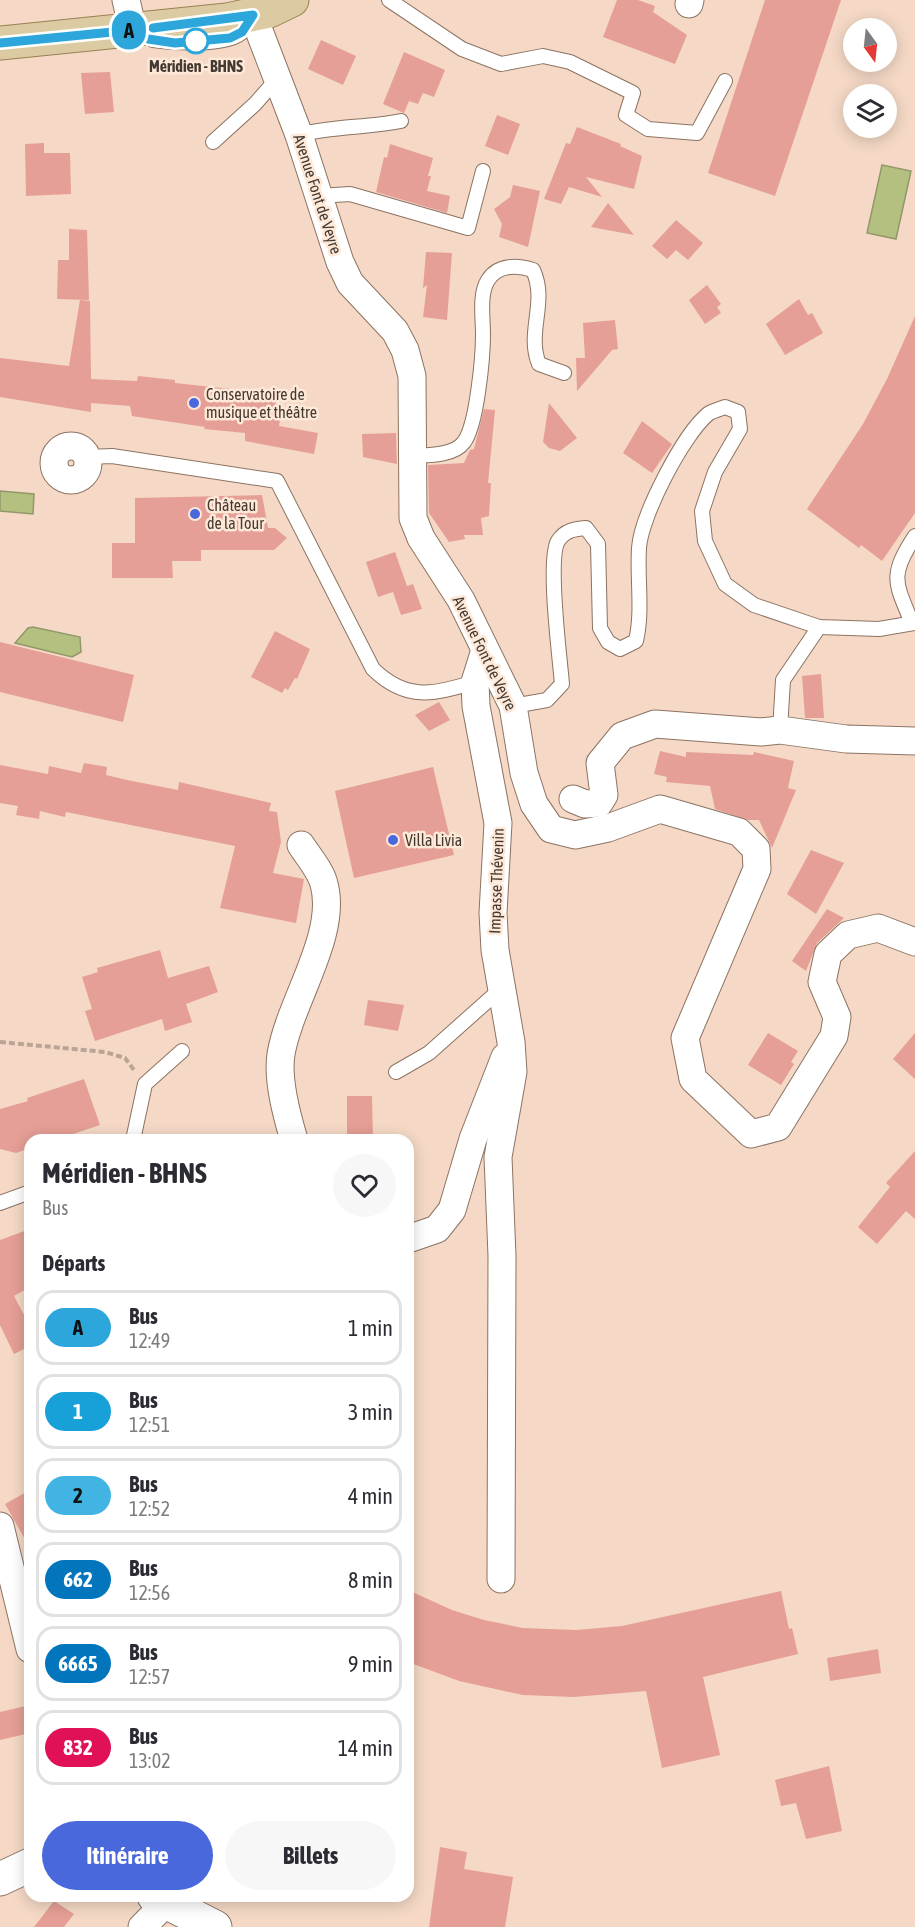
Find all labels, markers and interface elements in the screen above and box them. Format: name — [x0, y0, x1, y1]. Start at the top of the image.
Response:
line badge: A — [110, 10, 148, 50]
text: A — [124, 18, 134, 42]
north arrow — [843, 18, 897, 72]
map controls — [843, 18, 897, 138]
marker: Méridien - BHNS — [183, 28, 209, 54]
place label: Méridien - BHNS — [149, 57, 243, 75]
button: layers — [843, 84, 897, 138]
street label: Avenue Font de Veyre — [289, 132, 346, 256]
place label: Conservatoire de musique et théâtre — [206, 385, 317, 422]
marker: Conservatoire de musique et théâtre — [187, 396, 201, 410]
place label: Château de la Tour — [207, 496, 264, 532]
marker: Château de la Tour — [188, 507, 202, 521]
street label: Avenue Font de Veyre — [449, 593, 520, 713]
street label: Impasse Thévenin — [485, 828, 508, 934]
place label: Villa Livia — [405, 831, 462, 849]
marker: Villa Livia — [386, 833, 400, 847]
button: heart — [333, 1154, 396, 1217]
text: Méridien - BHNS — [42, 1157, 207, 1189]
text: Bus — [42, 1196, 68, 1219]
text: Départs — [42, 1250, 105, 1276]
text: Bus — [129, 1303, 158, 1329]
text: A — [73, 1315, 83, 1339]
text: 1 min — [348, 1315, 393, 1341]
text: 12:49 — [129, 1329, 170, 1352]
text: Bus — [129, 1387, 158, 1413]
text: 1 — [73, 1399, 83, 1423]
text: 3 min — [348, 1399, 393, 1425]
text: 12:51 — [129, 1413, 170, 1436]
text: Bus — [129, 1471, 158, 1497]
text: 2 — [73, 1483, 83, 1507]
text: 4 min — [348, 1483, 393, 1509]
text: 12:52 — [129, 1497, 170, 1520]
text: Bus — [129, 1555, 158, 1581]
text: 662 — [63, 1567, 93, 1591]
text: 8 min — [348, 1567, 393, 1593]
text: 12:56 — [129, 1581, 170, 1604]
text: Bus — [129, 1639, 158, 1665]
text: 6665 — [58, 1651, 98, 1675]
text: 9 min — [348, 1651, 393, 1677]
text: 12:57 — [129, 1665, 170, 1688]
text: Bus — [129, 1723, 158, 1749]
text: 832 — [63, 1735, 93, 1759]
text: 14 min — [338, 1735, 393, 1761]
text: 13:02 — [129, 1749, 171, 1772]
button: Itinéraire — [42, 1821, 213, 1890]
button: Billets — [225, 1821, 396, 1890]

